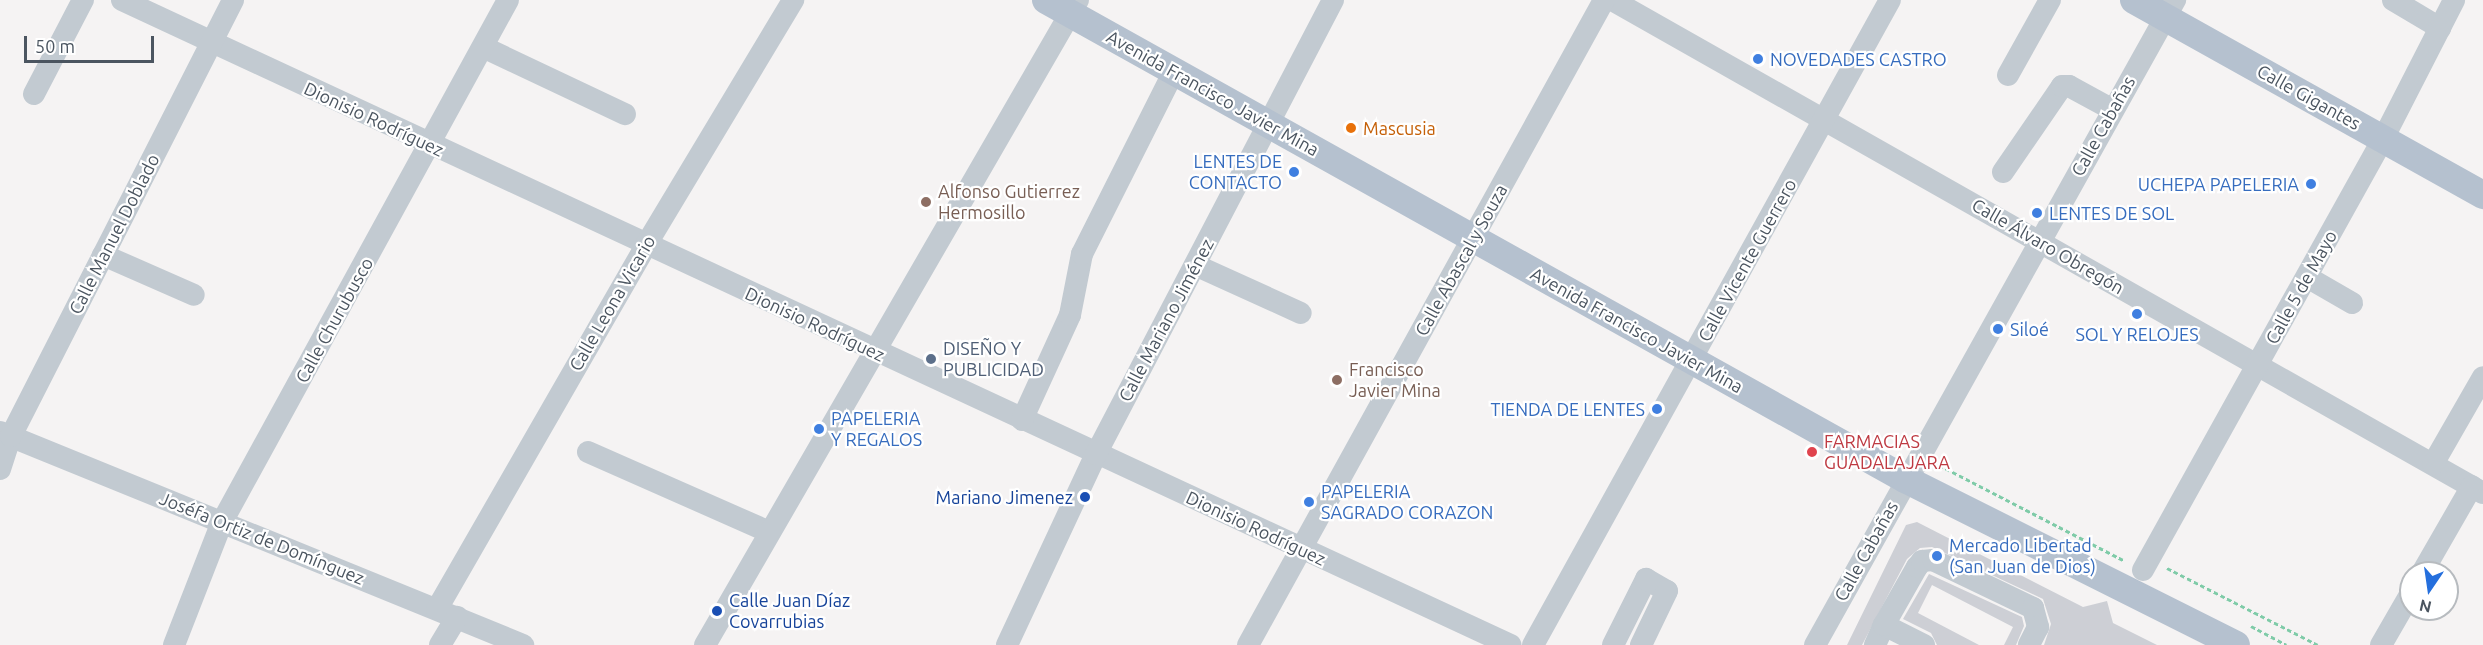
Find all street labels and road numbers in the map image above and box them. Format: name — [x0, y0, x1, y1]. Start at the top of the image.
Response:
street label: Avenida Francisco Javier Mina — [1103, 26, 1323, 160]
street label: Calle Gigantes — [2254, 60, 2364, 134]
street label: Calle Cabañas — [2067, 72, 2139, 180]
street label: Dionisio Rodríguez — [301, 77, 447, 161]
street label: Calle Manuel Doblado — [64, 150, 164, 318]
street label: Calle Vicente Guerrero — [1693, 175, 1801, 345]
street label: Calle Abascal y Souza — [1410, 180, 1512, 340]
street label: Calle Álvaro Obregón — [1968, 194, 2128, 298]
street label: Calle 5 de Mayo — [2261, 226, 2341, 348]
street label: Calle Leona Vicario — [564, 231, 660, 375]
street label: Calle Mariano Jiménez — [1114, 235, 1218, 405]
street label: Calle Churubusco — [291, 254, 377, 386]
street label: Avenida Francisco Javier Mina — [1527, 263, 1747, 397]
street label: Dionisio Rodríguez — [742, 282, 888, 366]
street label: Dionisio Rodríguez — [1183, 486, 1329, 570]
street label: Joséfa Ortiz de Domínguez — [157, 487, 367, 589]
street label: Calle Cabañas — [1830, 497, 1902, 605]

